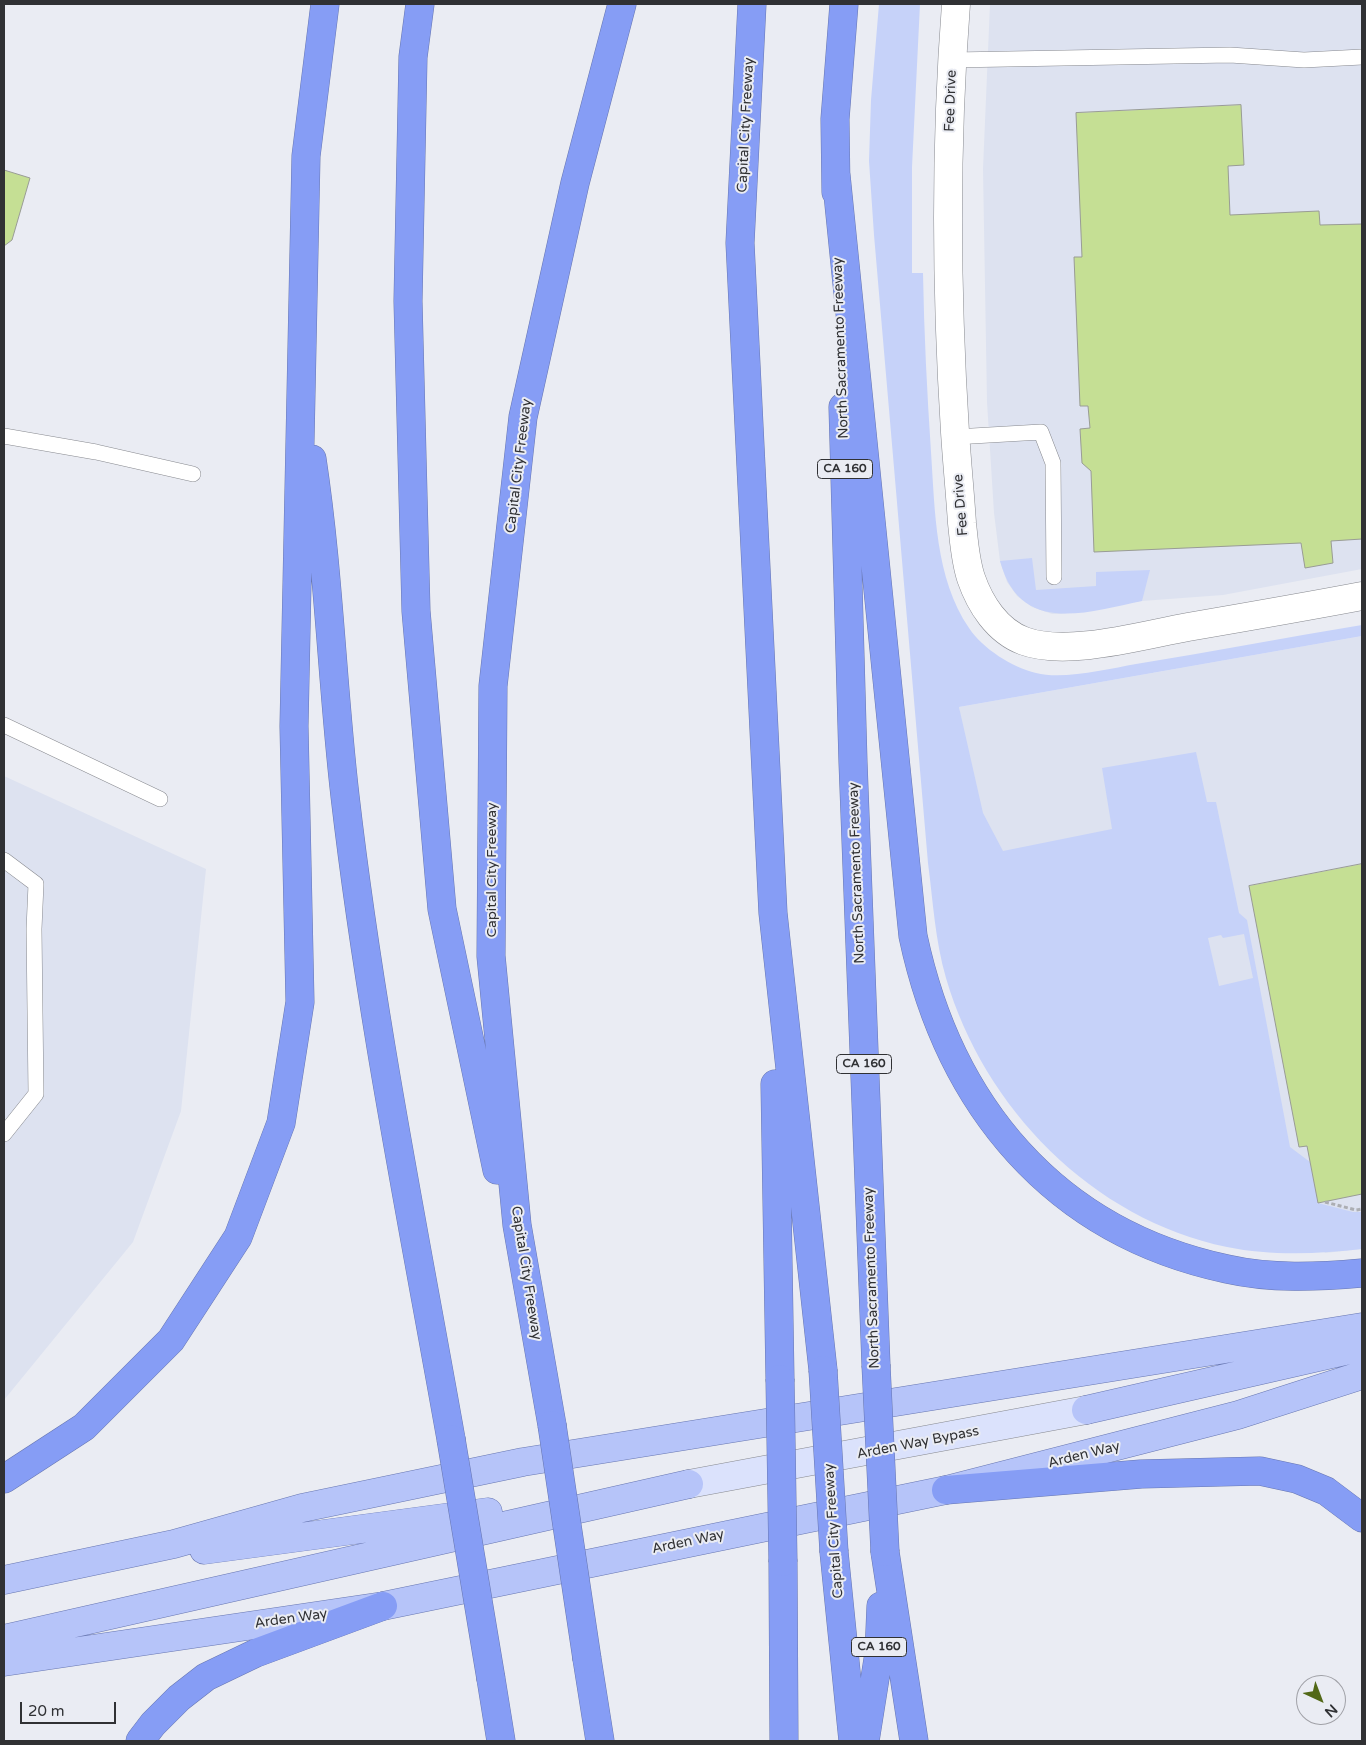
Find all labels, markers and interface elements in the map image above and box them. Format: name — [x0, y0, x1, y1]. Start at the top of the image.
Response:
street label: Capital City Freeway — [734, 57, 758, 193]
street label: Fee Drive — [942, 70, 960, 132]
street label: North Sacramento Freeway — [829, 257, 853, 439]
street label: Capital City Freeway — [502, 398, 536, 534]
road number: CA 160 — [818, 459, 872, 478]
street label: Fee Drive — [950, 473, 972, 537]
street label: North Sacramento Freeway — [845, 782, 869, 964]
street label: Capital City Freeway — [484, 802, 500, 938]
road number: CA 160 — [836, 1054, 892, 1074]
street label: North Sacramento Freeway — [860, 1187, 884, 1369]
street label: Capital City Freeway — [507, 1205, 545, 1341]
street label: Arden Way Bypass — [855, 1423, 981, 1463]
street label: Arden Way — [1046, 1438, 1122, 1472]
street label: Capital City Freeway — [821, 1463, 847, 1599]
street label: Arden Way — [650, 1526, 726, 1558]
street label: Arden Way — [254, 1606, 328, 1632]
road number: CA 160 — [852, 1638, 906, 1656]
north arrow — [1296, 1675, 1346, 1725]
scale bar — [22, 1692, 119, 1724]
text: N — [1321, 1701, 1341, 1721]
text: 20 m — [28, 1702, 65, 1720]

